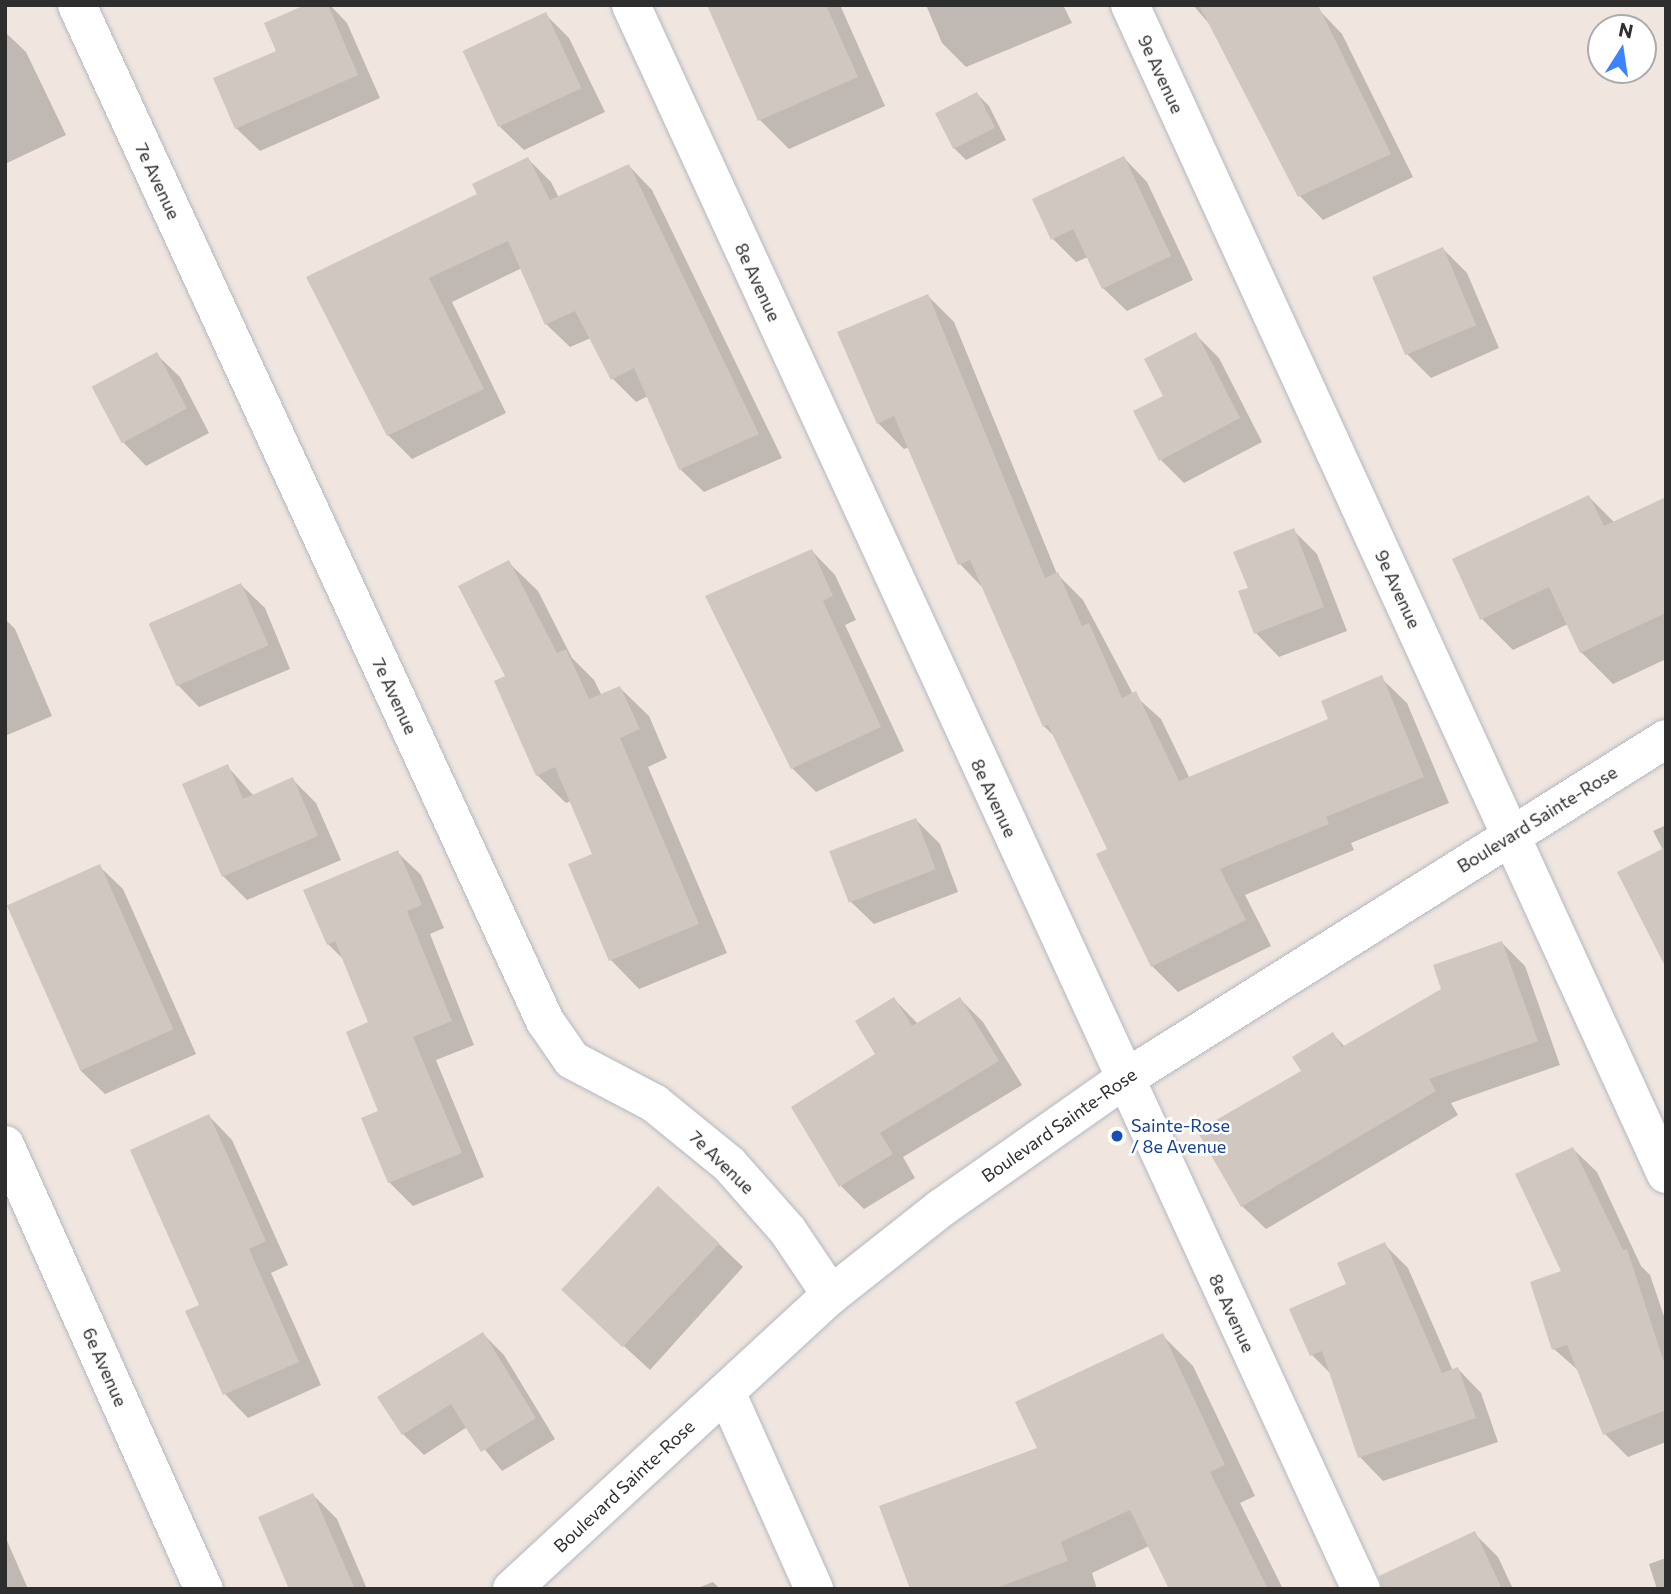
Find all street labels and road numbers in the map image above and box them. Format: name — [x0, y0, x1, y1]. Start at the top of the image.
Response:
street label: 9e Avenue — [1133, 31, 1189, 117]
street label: 7e Avenue — [131, 139, 185, 223]
street label: 8e Avenue — [730, 239, 786, 325]
street label: 9e Avenue — [1370, 546, 1426, 632]
street label: 7e Avenue — [368, 654, 422, 738]
street label: 8e Avenue — [966, 755, 1022, 841]
street label: Boulevard Sainte-Rose — [1453, 761, 1621, 877]
street label: Boulevard Sainte-Rose — [977, 1063, 1141, 1187]
street label: 7e Avenue — [685, 1126, 759, 1198]
street label: 8e Avenue — [1204, 1270, 1260, 1356]
street label: 6e Avenue — [78, 1324, 132, 1410]
street label: Boulevard Sainte-Rose — [549, 1415, 699, 1557]

